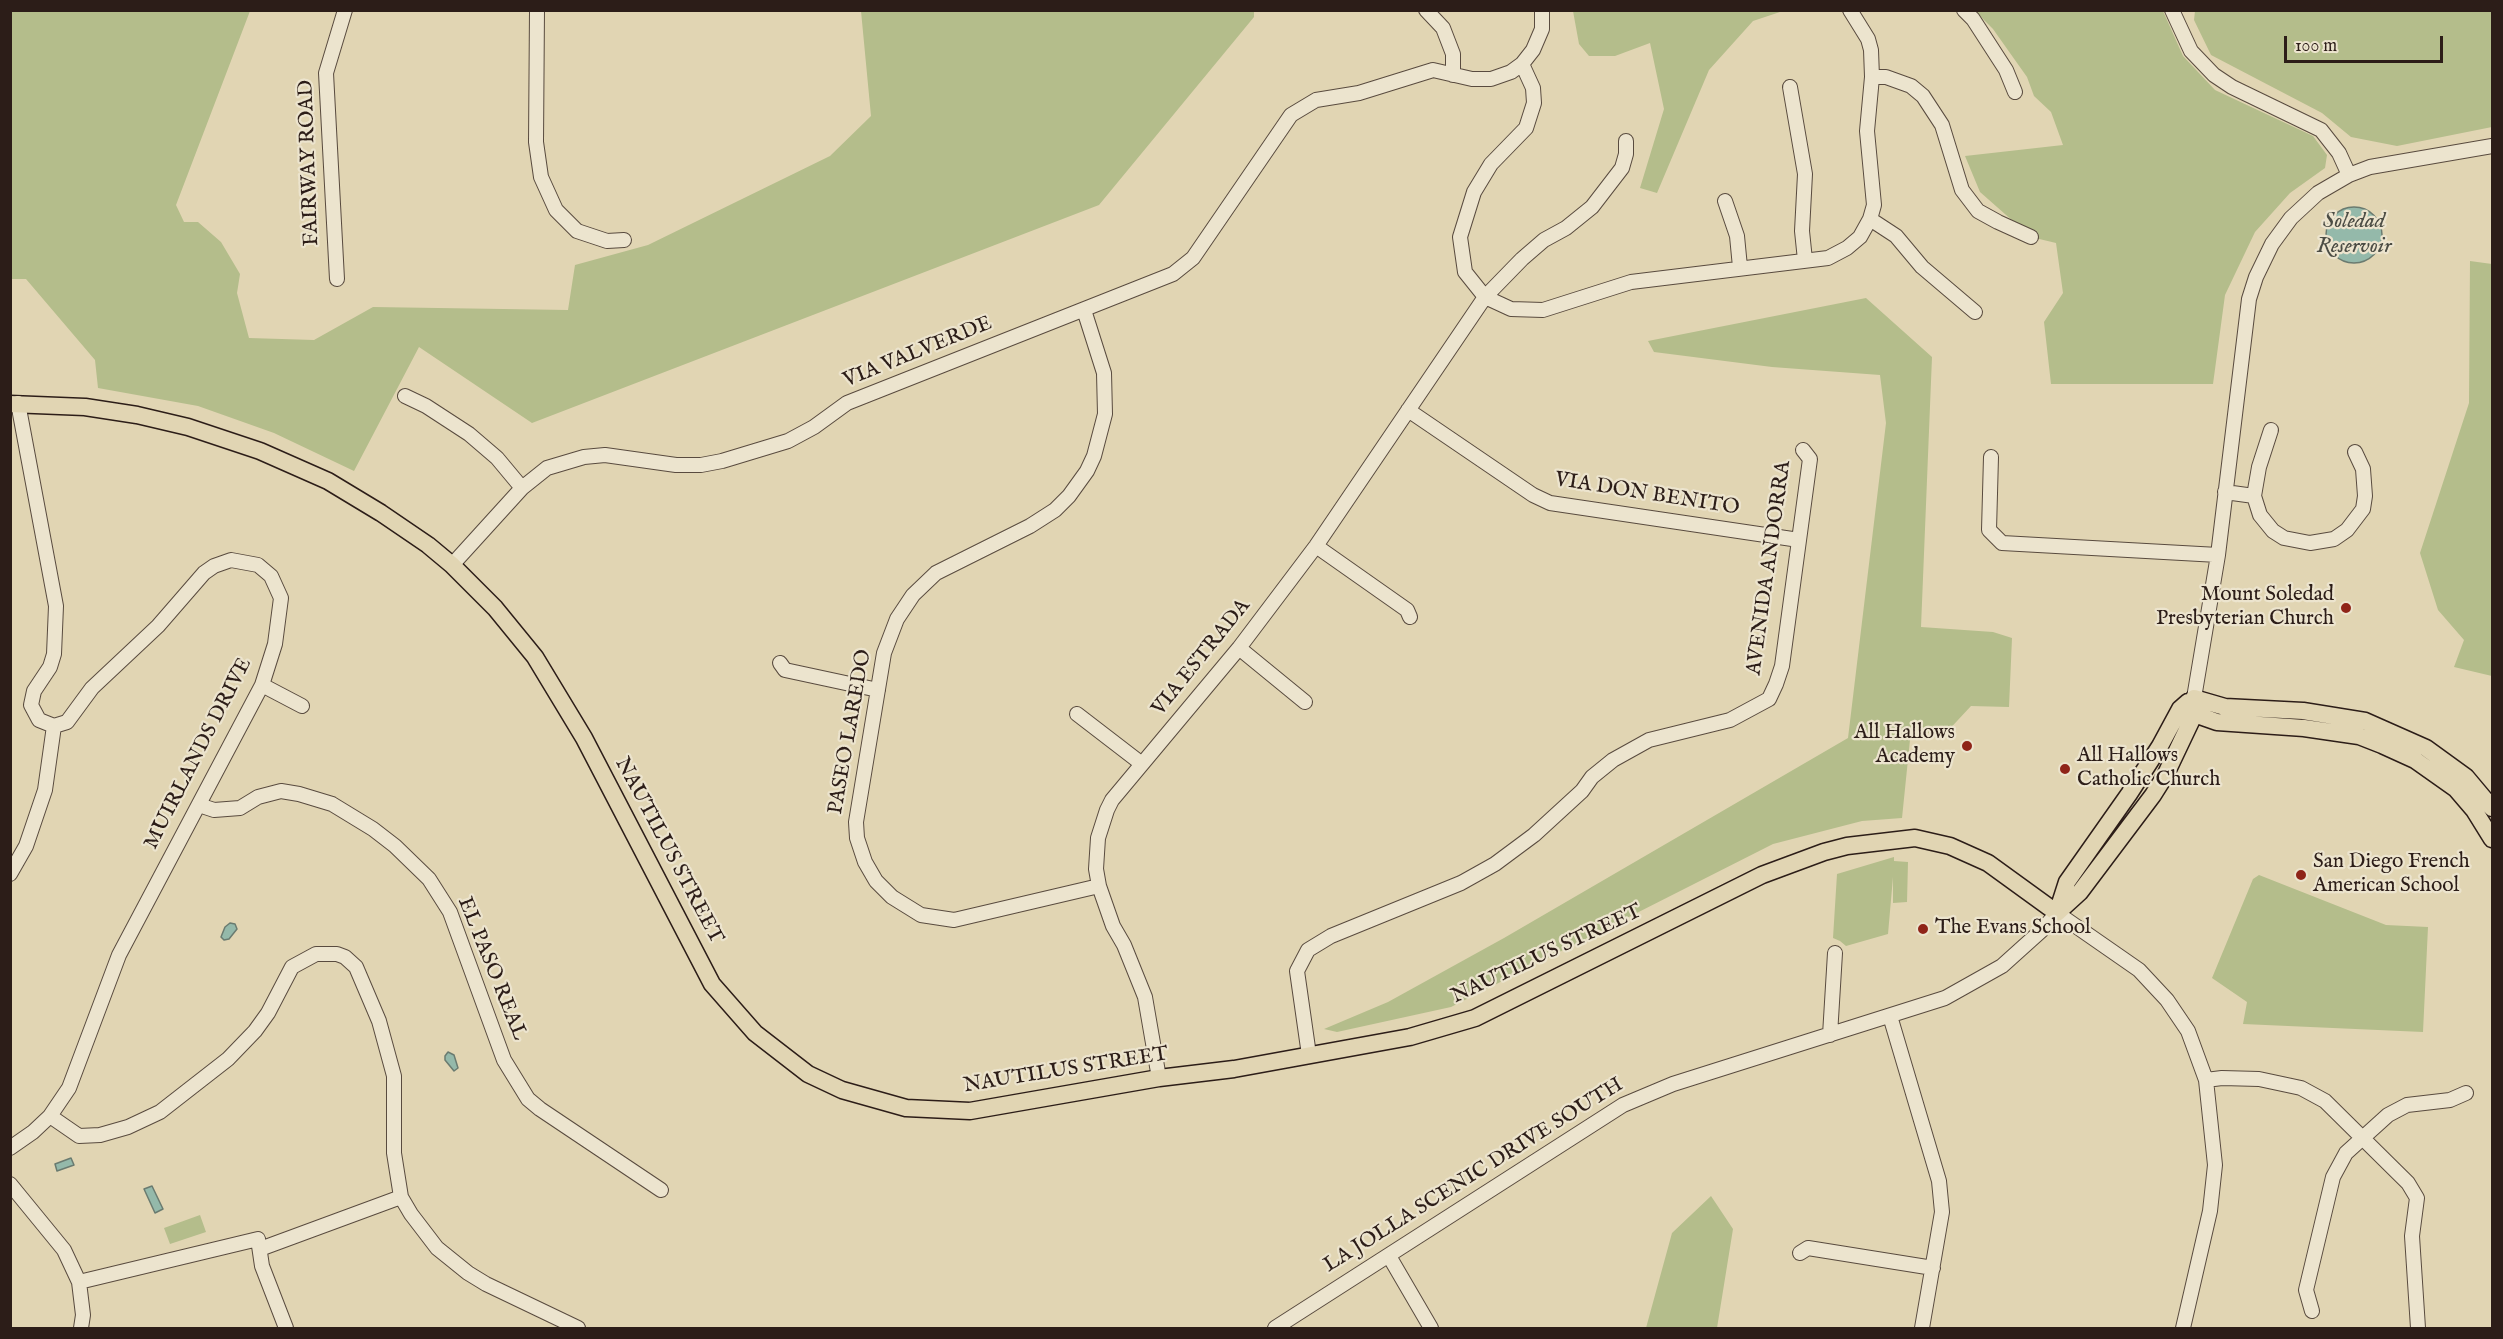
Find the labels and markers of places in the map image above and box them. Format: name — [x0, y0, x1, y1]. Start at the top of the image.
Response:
place label: Mount Soledad Presbyterian Church — [2156, 583, 2334, 633]
marker: Mount Soledad Presbyterian Church — [2339, 601, 2353, 615]
place label: All Hallows Academy — [1854, 721, 1955, 771]
marker: All Hallows Academy — [1960, 739, 1974, 753]
place label: All Hallows Catholic Church — [2077, 744, 2220, 794]
marker: All Hallows Catholic Church — [2058, 762, 2072, 776]
place label: San Diego French American School — [2313, 850, 2470, 900]
marker: San Diego French American School — [2294, 868, 2308, 882]
place label: The Evans School — [1935, 916, 2091, 942]
marker: The Evans School — [1916, 922, 1930, 936]

